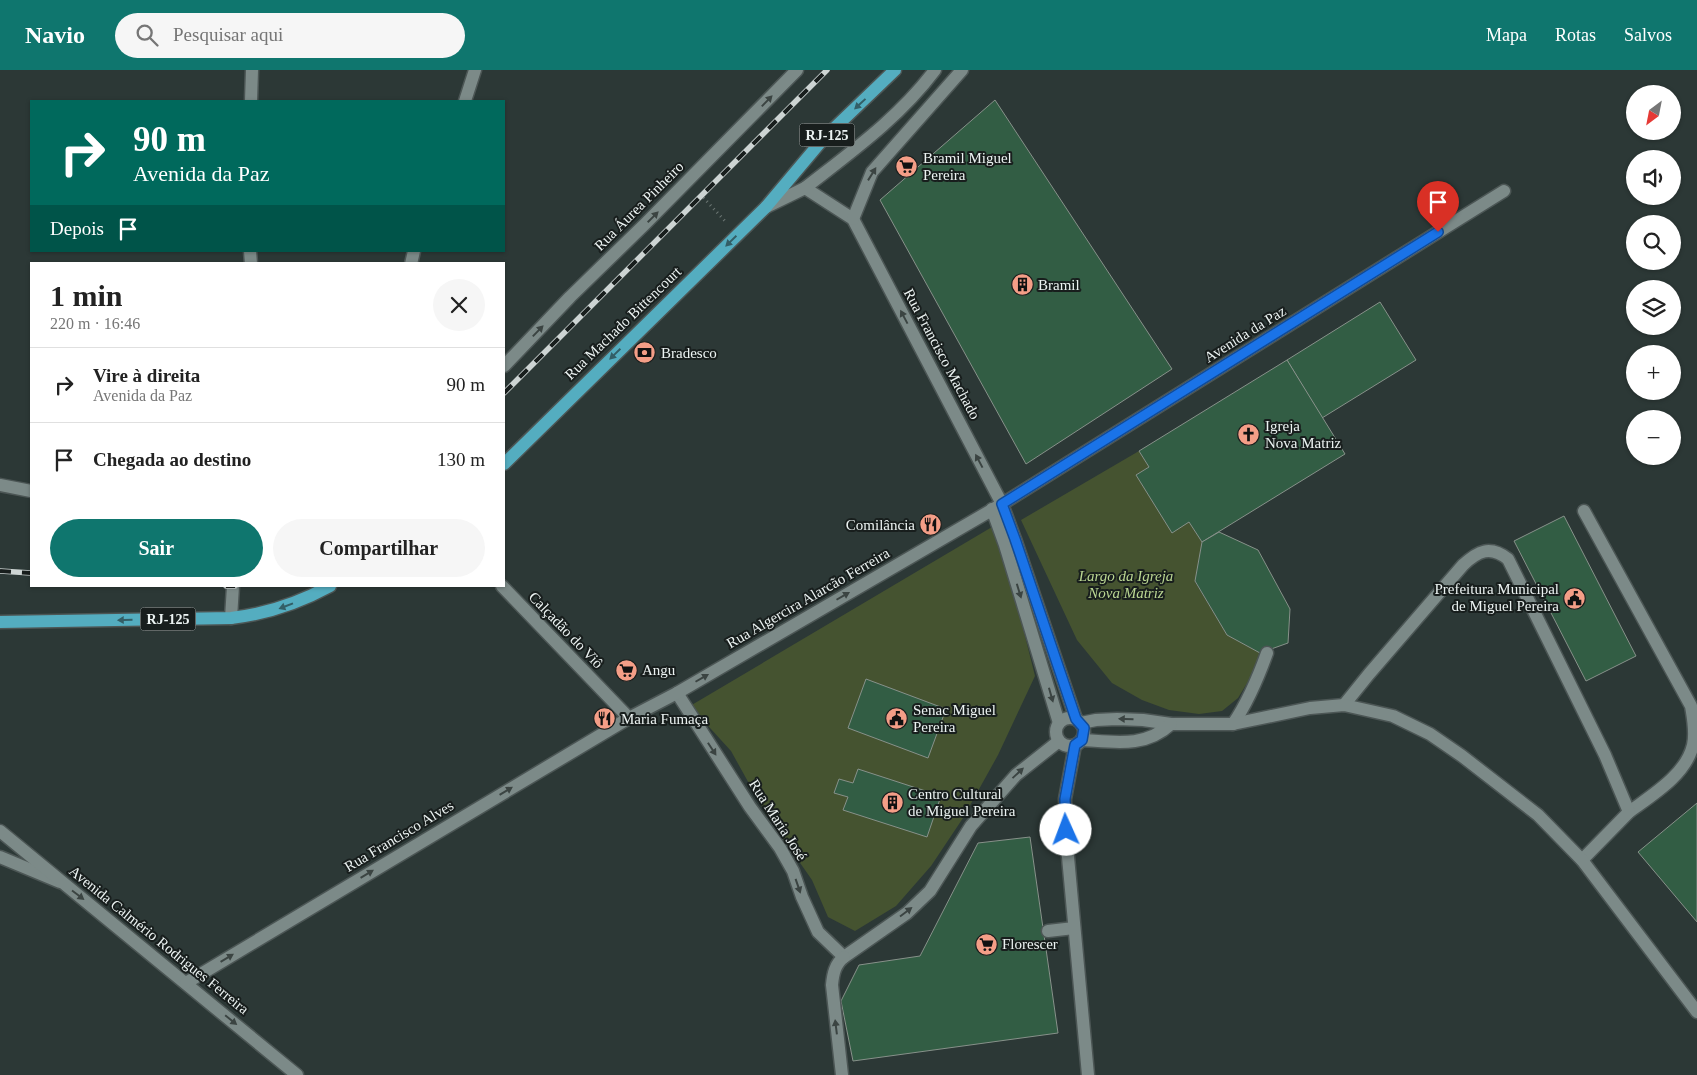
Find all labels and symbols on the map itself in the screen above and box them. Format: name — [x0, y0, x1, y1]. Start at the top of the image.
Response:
north arrow — [1626, 85, 1681, 140]
one-way arrow — [761, 95, 773, 107]
one-way arrow — [854, 98, 866, 110]
road number: RJ-125 — [800, 124, 854, 146]
place label: Bramil Miguel Pereira — [923, 150, 1012, 183]
supermarket icon: Bramil Miguel Pereira — [895, 155, 919, 179]
street label: Rua Áurea Pinheiro — [591, 158, 687, 254]
one-way arrow — [868, 168, 877, 181]
pin — [1417, 181, 1459, 232]
one-way arrow — [647, 211, 659, 223]
one-way arrow — [725, 235, 737, 247]
street label: Rua Machado Bittencourt — [562, 263, 685, 383]
building icon: Bramil — [1010, 273, 1034, 297]
place label: Bramil — [1038, 277, 1080, 293]
street label: Rua Francisco Machado — [901, 286, 983, 422]
street label: Avenida da Paz — [1201, 302, 1289, 365]
one-way arrow — [900, 309, 908, 324]
one-way arrow — [531, 325, 543, 337]
bank icon: Bradesco — [633, 341, 657, 365]
place label: Bradesco — [661, 345, 717, 361]
one-way arrow — [609, 348, 621, 360]
place label: Igreja Nova Matriz — [1265, 418, 1342, 451]
church icon: Igreja Nova Matriz — [1237, 423, 1261, 447]
one-way arrow — [975, 454, 983, 468]
restaurant icon: Comilância — [919, 513, 943, 537]
place label: Comilância — [846, 517, 915, 533]
street label: Rua Algercira Alarcão Ferreira — [724, 545, 893, 651]
park label: Largo da Igreja Nova Matriz — [1078, 568, 1173, 601]
place label: Prefeitura Municipal de Miguel Pereira — [1434, 581, 1559, 614]
one-way arrow — [1016, 584, 1024, 599]
public building icon: Prefeitura Municipal de Miguel Pereira — [1563, 586, 1587, 610]
street label: Calçadão do Viô — [526, 589, 606, 671]
one-way arrow — [836, 592, 849, 601]
one-way arrow — [279, 602, 293, 610]
road number: RJ-125 — [140, 608, 196, 630]
one-way arrow — [117, 616, 133, 624]
supermarket icon: Angu — [614, 658, 638, 682]
place label: Angu — [642, 662, 676, 678]
one-way arrow — [696, 674, 709, 683]
one-way arrow — [1048, 688, 1056, 703]
place label: Senac Miguel Pereira — [913, 702, 996, 735]
restaurant icon: Maria Fumaça — [593, 707, 617, 731]
public building icon: Senac Miguel Pereira — [885, 707, 909, 731]
place label: Maria Fumaça — [621, 711, 708, 727]
one-way arrow — [1118, 715, 1134, 723]
one-way arrow — [708, 742, 717, 756]
one-way arrow — [1012, 767, 1024, 779]
street label: Rua Maria José — [746, 777, 810, 864]
one-way arrow — [500, 786, 513, 795]
place label: Centro Cultural de Miguel Pereira — [908, 786, 1016, 819]
building icon: Centro Cultural de Miguel Pereira — [880, 791, 904, 815]
street label: Rua Francisco Alves — [342, 797, 456, 875]
position arrow — [1039, 803, 1091, 855]
street label: Avenida Calmério Rodrigues Ferreira — [66, 863, 252, 1018]
one-way arrow — [360, 870, 373, 879]
one-way arrow — [795, 879, 802, 894]
one-way arrow — [71, 890, 84, 901]
one-way arrow — [899, 907, 912, 918]
supermarket icon: Florescer — [974, 932, 998, 956]
place label: Florescer — [1002, 936, 1058, 952]
one-way arrow — [221, 953, 234, 962]
one-way arrow — [224, 1014, 237, 1025]
one-way arrow — [832, 1018, 840, 1034]

